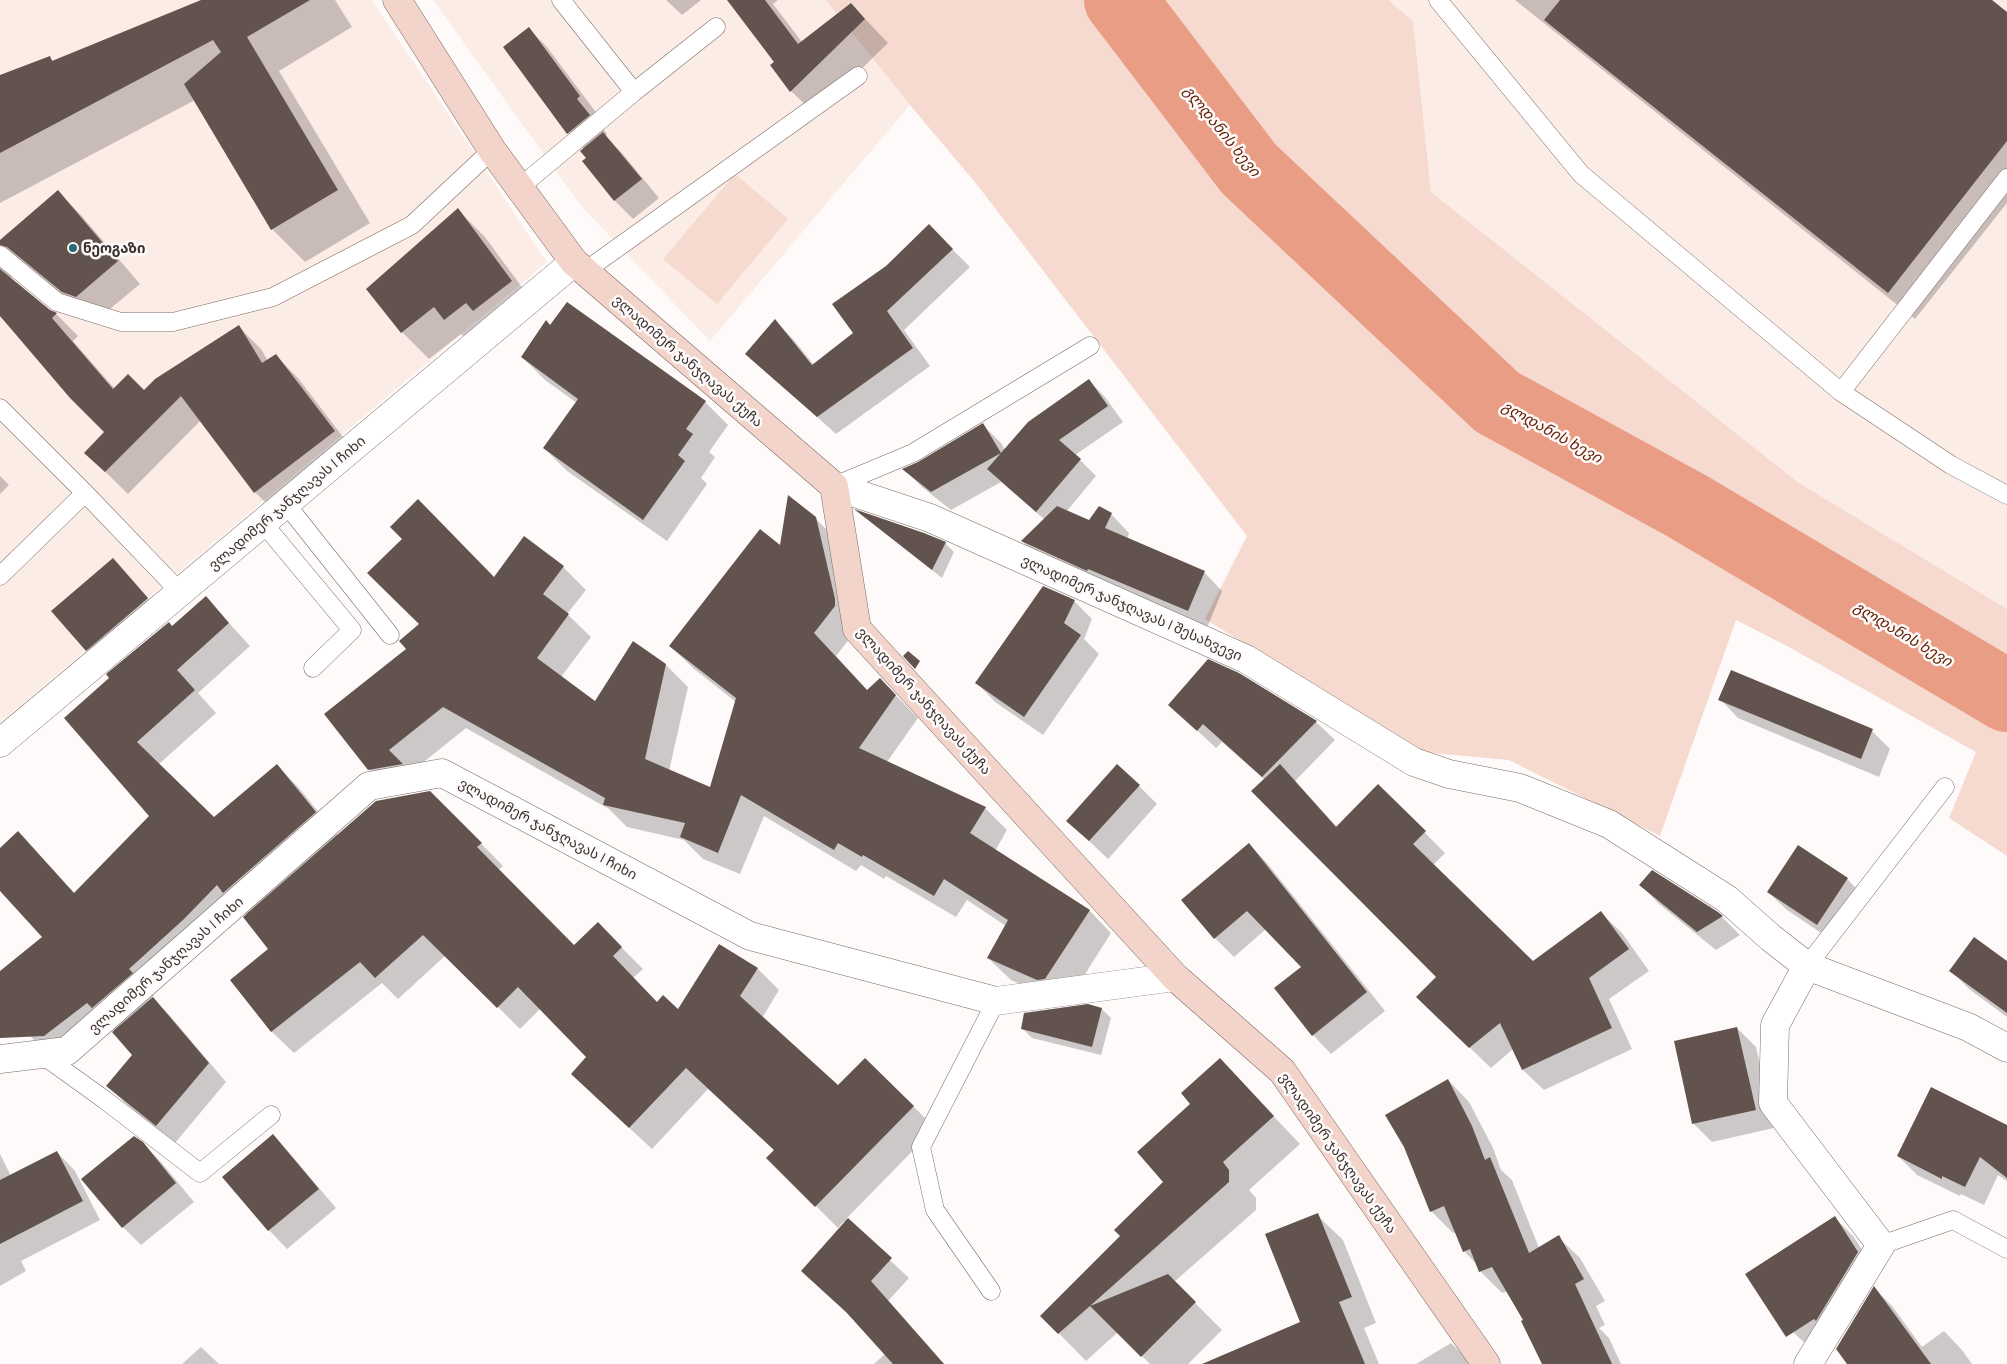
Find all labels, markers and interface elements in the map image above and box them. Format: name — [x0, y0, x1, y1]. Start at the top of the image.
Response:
water label: გლდანის ხევი — [1180, 82, 1264, 180]
place label: ნეოგაზი — [83, 240, 145, 256]
marker: ნეოგაზი — [67, 242, 79, 254]
street label: ვლადიმერ ჯანჯღავას ქუჩა — [610, 291, 766, 431]
water label: გლდანის ხევი — [1499, 397, 1605, 467]
street label: ვლადიმერ ჯანჯღავას I ჩიხი — [205, 432, 369, 574]
street label: ვლადიმერ ჯანჯღავას I შესახვევი — [1019, 552, 1245, 664]
water label: გლდანის ხევი — [1851, 598, 1955, 670]
street label: ვლადიმერ ჯანჯღავას ქუჩა — [853, 624, 995, 778]
street label: ვლადიმერ ჯანჯღავას I ჩიხი — [456, 775, 640, 883]
street label: ვლადიმერ ჯანჯღავას I ჩიხი — [85, 893, 247, 1037]
street label: ვლადიმერ ჯანჯღავას ქუჩა — [1276, 1069, 1400, 1237]

